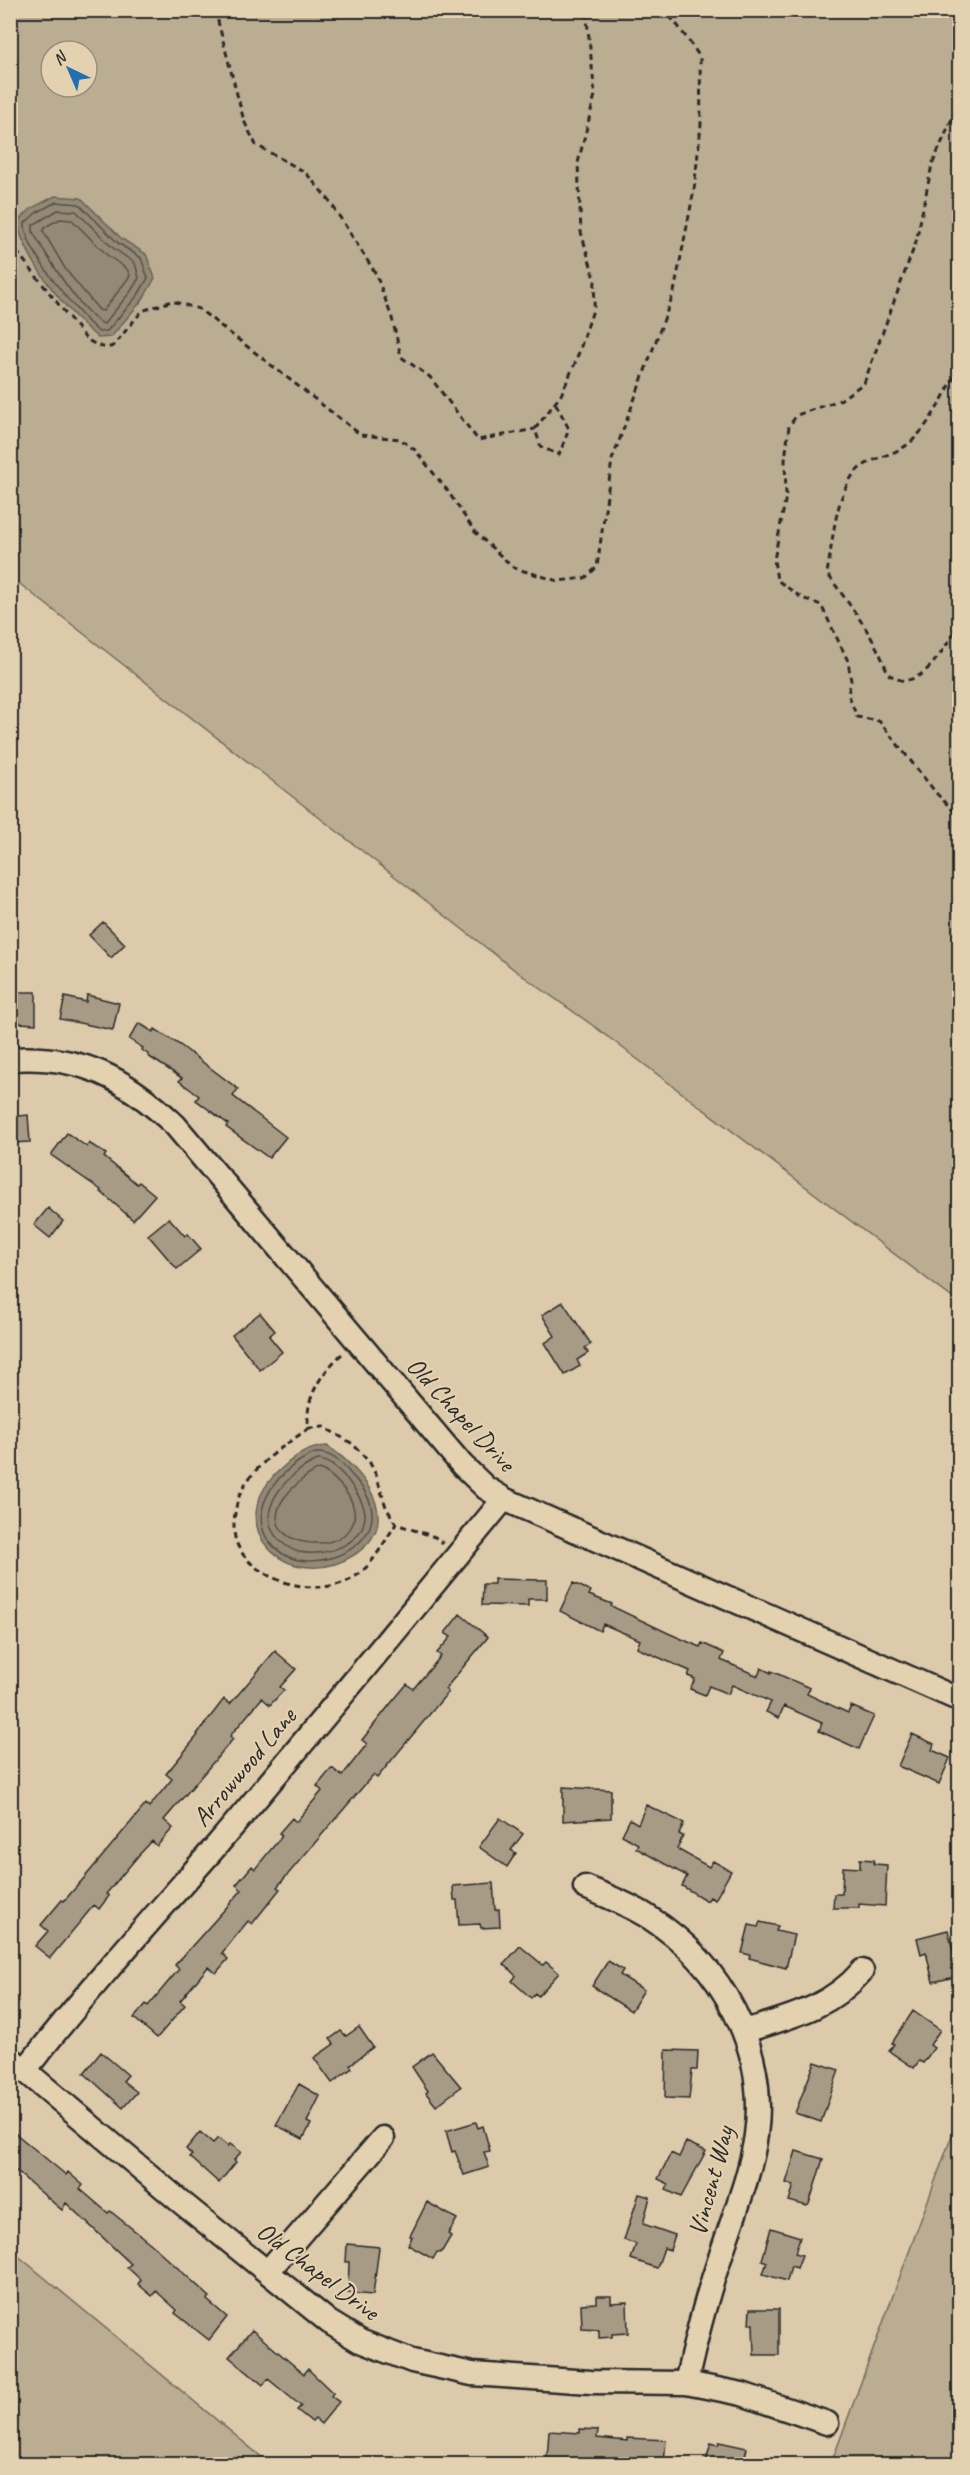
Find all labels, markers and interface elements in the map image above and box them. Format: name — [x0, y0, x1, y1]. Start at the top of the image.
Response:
north arrow — [39, 39, 99, 99]
text: N — [49, 46, 72, 70]
street label: Old Chapel Drive — [399, 1350, 524, 1480]
street label: Arrowwood Lane — [185, 1700, 304, 1833]
street label: Vincent Way — [681, 2121, 742, 2239]
street label: Old Chapel Drive — [250, 2214, 388, 2329]

